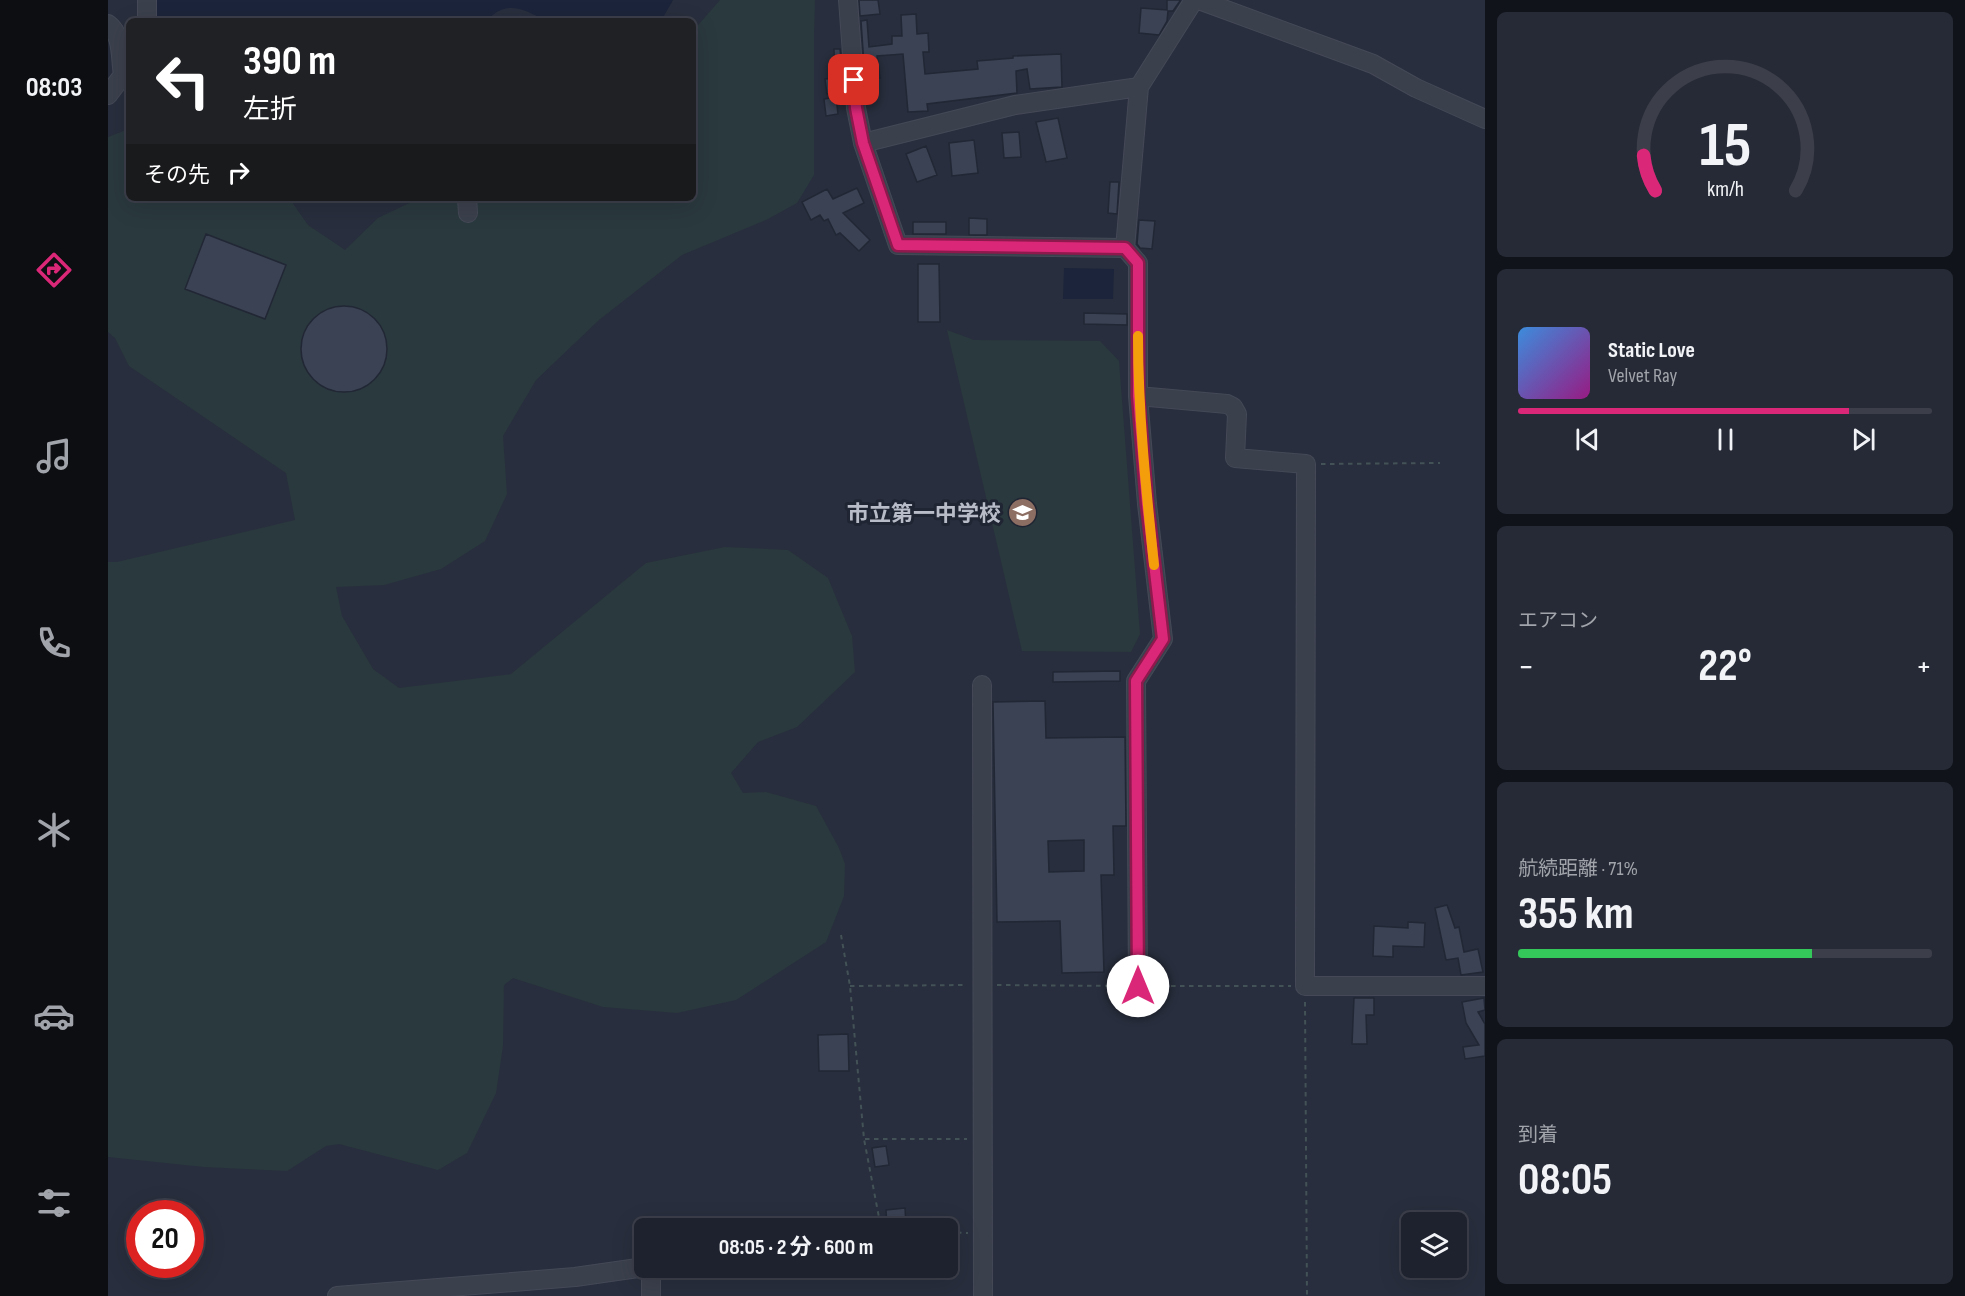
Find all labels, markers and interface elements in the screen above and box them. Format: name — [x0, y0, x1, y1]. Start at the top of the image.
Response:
text: 390 m — [243, 36, 336, 87]
icon: left — [144, 42, 222, 120]
pin — [828, 54, 879, 105]
icon: arrive — [837, 63, 870, 96]
text: 08:03 — [26, 72, 82, 104]
text: 左折 — [243, 94, 297, 126]
text: 15 — [1699, 110, 1751, 185]
icon: right — [222, 156, 255, 189]
text: その先 — [144, 162, 210, 189]
text: km/h — [1706, 178, 1744, 203]
icon: directions — [33, 249, 75, 291]
text: Static Love — [1608, 337, 1695, 364]
text: Velvet Ray — [1608, 364, 1677, 388]
icon: previous — [1571, 423, 1604, 456]
icon: pause — [1709, 423, 1742, 456]
icon: next — [1847, 423, 1880, 456]
icon: music — [33, 435, 75, 477]
school or university icon: 市立第一中学校 — [1006, 497, 1038, 529]
place label: 市立第一中学校 — [847, 501, 1001, 528]
text: エアコン — [1518, 609, 1598, 633]
icon: phone — [33, 622, 75, 664]
text: 22° — [1698, 639, 1752, 694]
text: − — [1518, 647, 1534, 687]
text: + — [1916, 647, 1932, 687]
icon: climate — [33, 809, 75, 851]
text: 航続距離 · 71% — [1518, 857, 1638, 881]
text: 355 km — [1518, 887, 1634, 942]
position arrow — [1106, 954, 1170, 1018]
icon: car — [33, 995, 75, 1037]
text: 到着 — [1518, 1123, 1558, 1147]
text: 08:05 — [1518, 1153, 1612, 1208]
icon: filters — [33, 1182, 75, 1224]
speed limit sign: 20 — [126, 1200, 204, 1278]
map controls — [1401, 1212, 1467, 1278]
button: layers — [1401, 1212, 1467, 1278]
text: 08:05 · 2 分 · 600 m — [719, 1234, 873, 1261]

